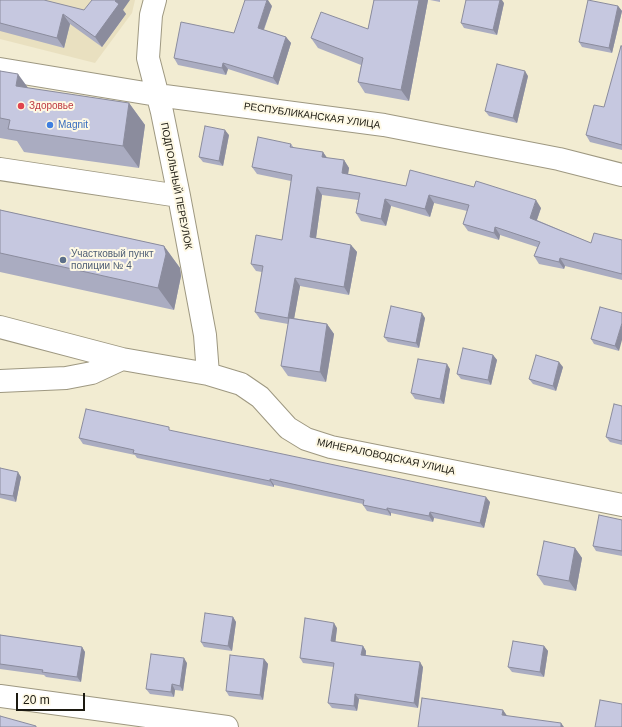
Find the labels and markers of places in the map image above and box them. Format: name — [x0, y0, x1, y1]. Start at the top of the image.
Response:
place label: Здоровье — [29, 100, 74, 112]
marker: Здоровье — [16, 101, 26, 111]
place label: Magnit — [58, 119, 88, 131]
marker: Magnit — [45, 120, 55, 130]
place label: Участковый пункт полиции № 4 — [71, 248, 154, 272]
marker: Участковый пункт полиции № 4 — [58, 255, 68, 265]

